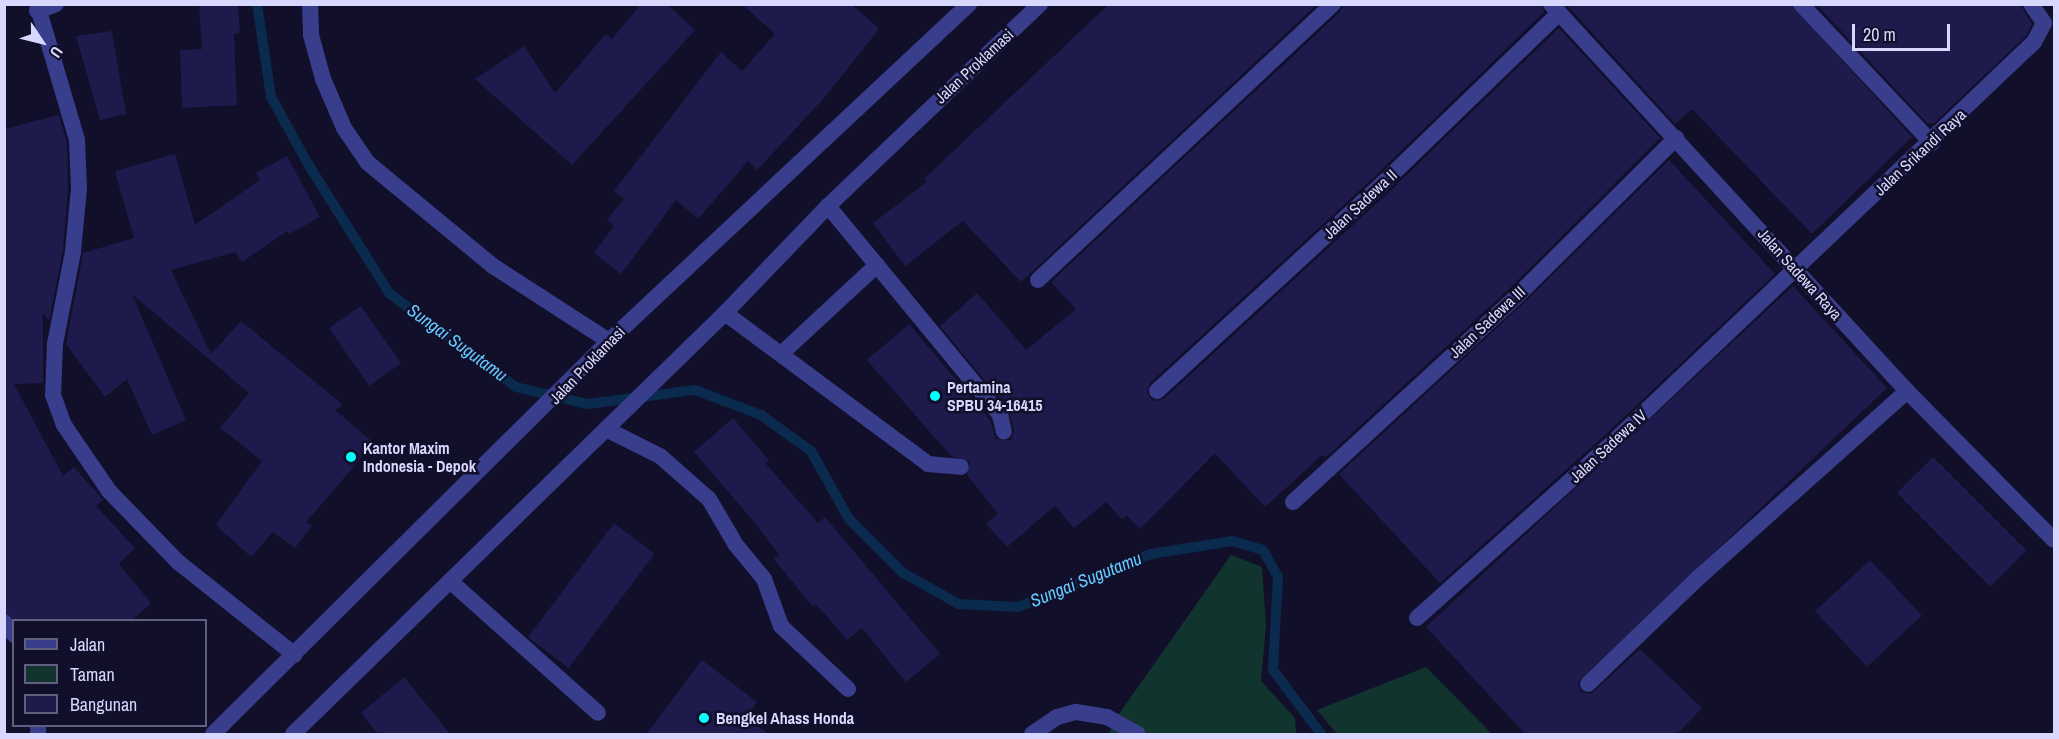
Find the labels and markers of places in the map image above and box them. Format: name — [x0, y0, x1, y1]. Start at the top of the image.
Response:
place label: Pertamina SPBU 34-16415 — [947, 377, 1043, 415]
marker: Pertamina SPBU 34-16415 — [928, 389, 942, 403]
place label: Kantor Maxim Indonesia - Depok — [363, 438, 476, 476]
marker: Kantor Maxim Indonesia - Depok — [344, 450, 358, 464]
place label: Bengkel Ahass Honda — [716, 708, 855, 728]
marker: Bengkel Ahass Honda — [697, 711, 711, 725]

